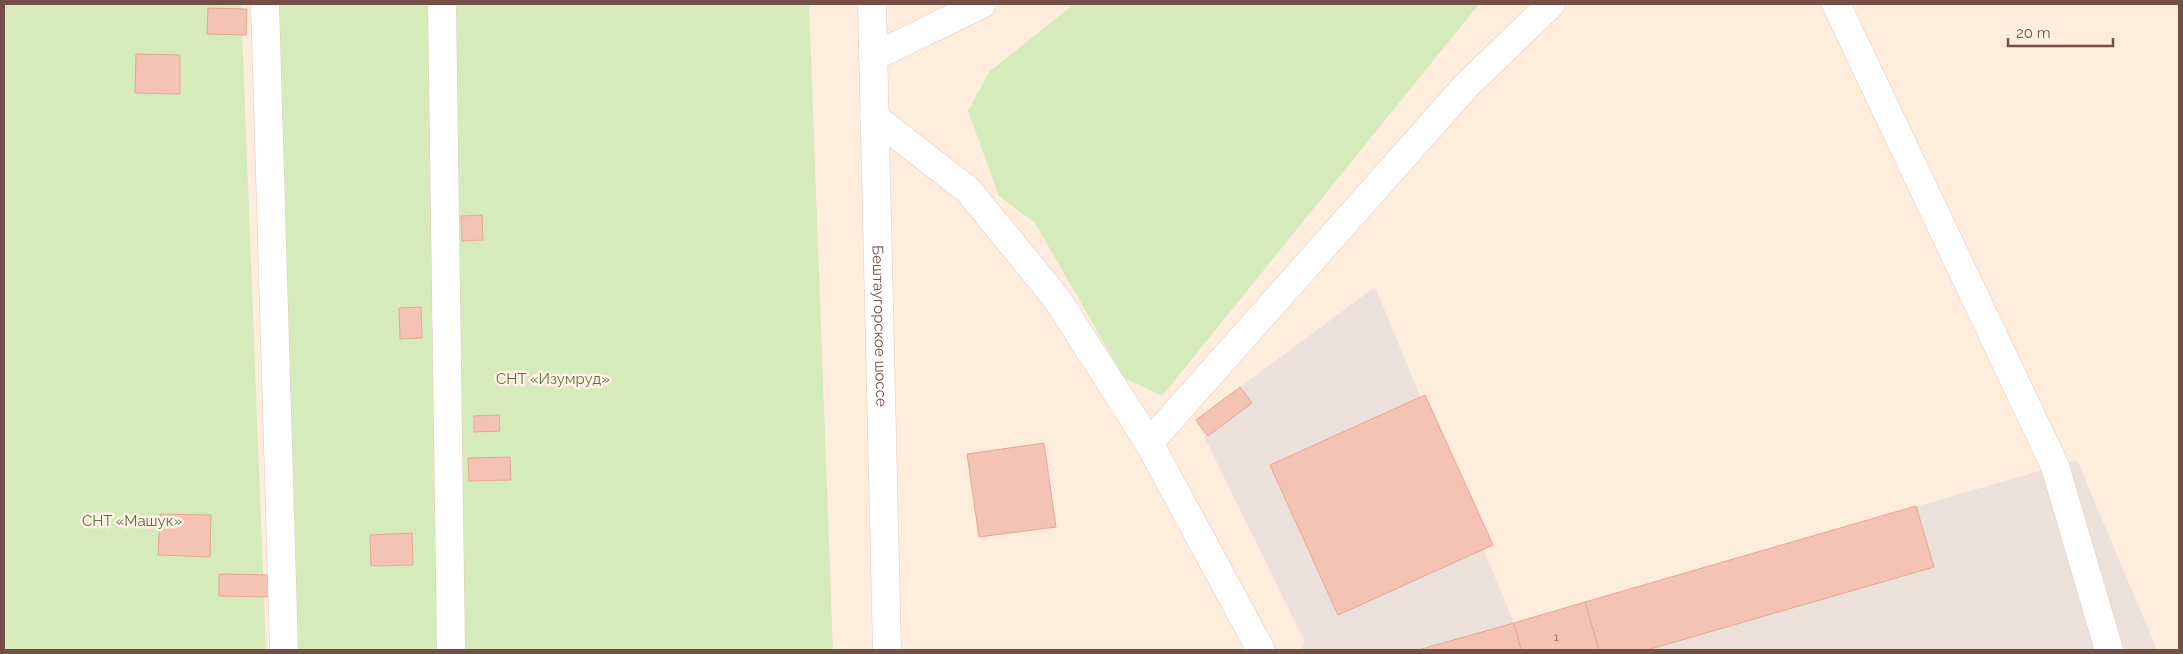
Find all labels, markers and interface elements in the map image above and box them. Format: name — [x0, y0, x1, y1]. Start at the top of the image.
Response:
scale bar — [2008, 15, 2113, 47]
text: 20 m — [2016, 24, 2051, 42]
street label: Бештаугорское шоссе — [869, 245, 890, 407]
park label: СНТ «Изумруд» — [496, 370, 610, 388]
park label: СНТ «Машук» — [82, 512, 182, 530]
house number: 1 — [1553, 630, 1559, 644]

